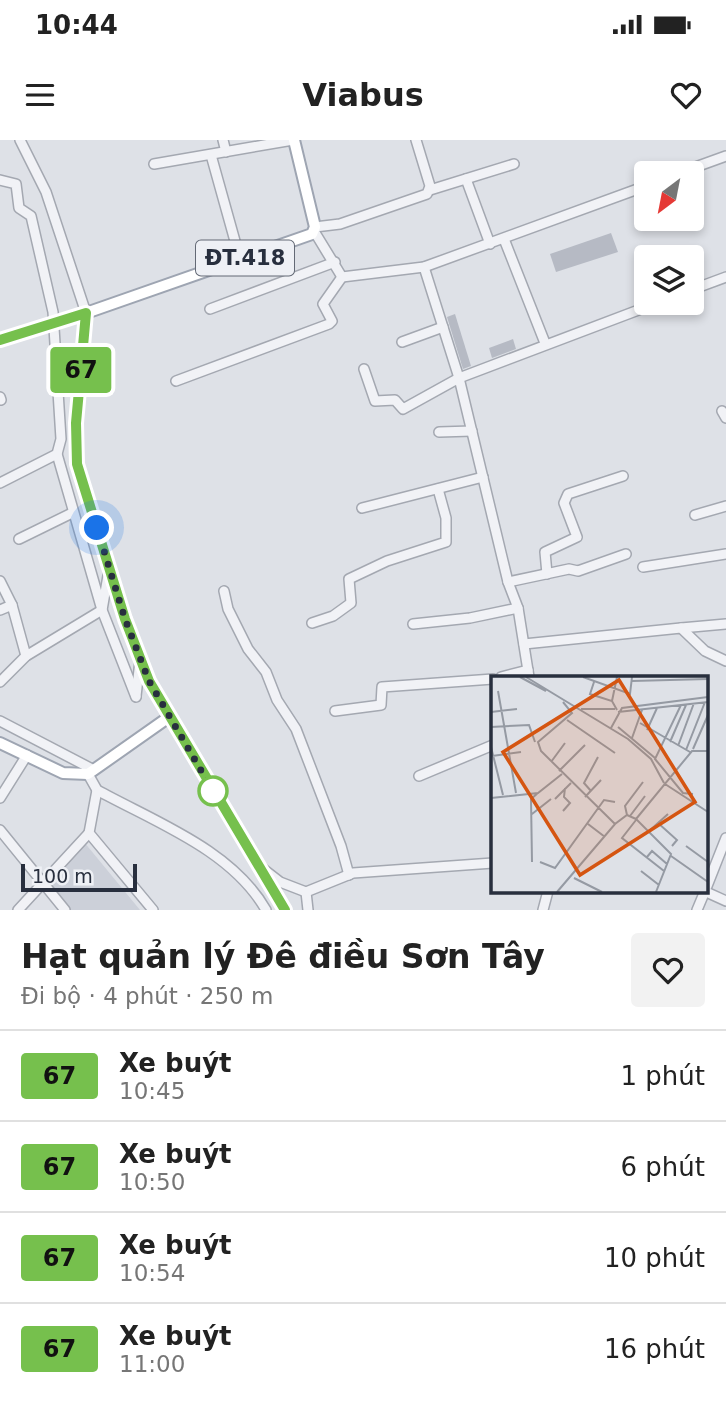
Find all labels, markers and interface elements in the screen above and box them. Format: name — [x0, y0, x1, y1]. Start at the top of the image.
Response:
text: 10:44 — [35, 10, 118, 40]
icon: menu — [21, 76, 59, 114]
text: Viabus — [302, 76, 424, 114]
icon: heart — [667, 76, 705, 114]
north arrow — [634, 161, 704, 231]
map controls — [634, 161, 704, 315]
road number: ĐT.418 — [196, 240, 294, 276]
button: layers — [634, 245, 704, 315]
line badge: 67 — [50, 347, 112, 393]
text: 67 — [64, 356, 98, 384]
your location — [79, 510, 114, 545]
inset map — [491, 676, 708, 892]
unlabelled marker — [198, 776, 228, 806]
scale bar — [21, 861, 136, 893]
text: 100 m — [32, 865, 93, 887]
button: heart — [631, 933, 705, 1007]
text: Hạt quản lý Đê điều Sơn Tây — [21, 937, 545, 976]
text: Đi bộ · 4 phút · 250 m — [21, 983, 273, 1009]
text: Xe buýt — [119, 1048, 232, 1078]
text: 1 phút — [621, 1061, 705, 1091]
text: 67 — [43, 1062, 76, 1090]
text: 10:45 — [119, 1078, 185, 1104]
text: Xe buýt — [119, 1139, 232, 1169]
text: 6 phút — [621, 1152, 705, 1182]
text: 67 — [43, 1153, 76, 1181]
text: 10:50 — [119, 1169, 185, 1195]
text: Xe buýt — [119, 1230, 232, 1260]
text: 10 phút — [604, 1243, 705, 1273]
text: 67 — [43, 1244, 76, 1272]
text: 10:54 — [119, 1260, 185, 1286]
text: Xe buýt — [119, 1321, 232, 1351]
text: 16 phút — [604, 1334, 705, 1364]
text: 67 — [43, 1335, 76, 1363]
text: 11:00 — [119, 1351, 185, 1377]

